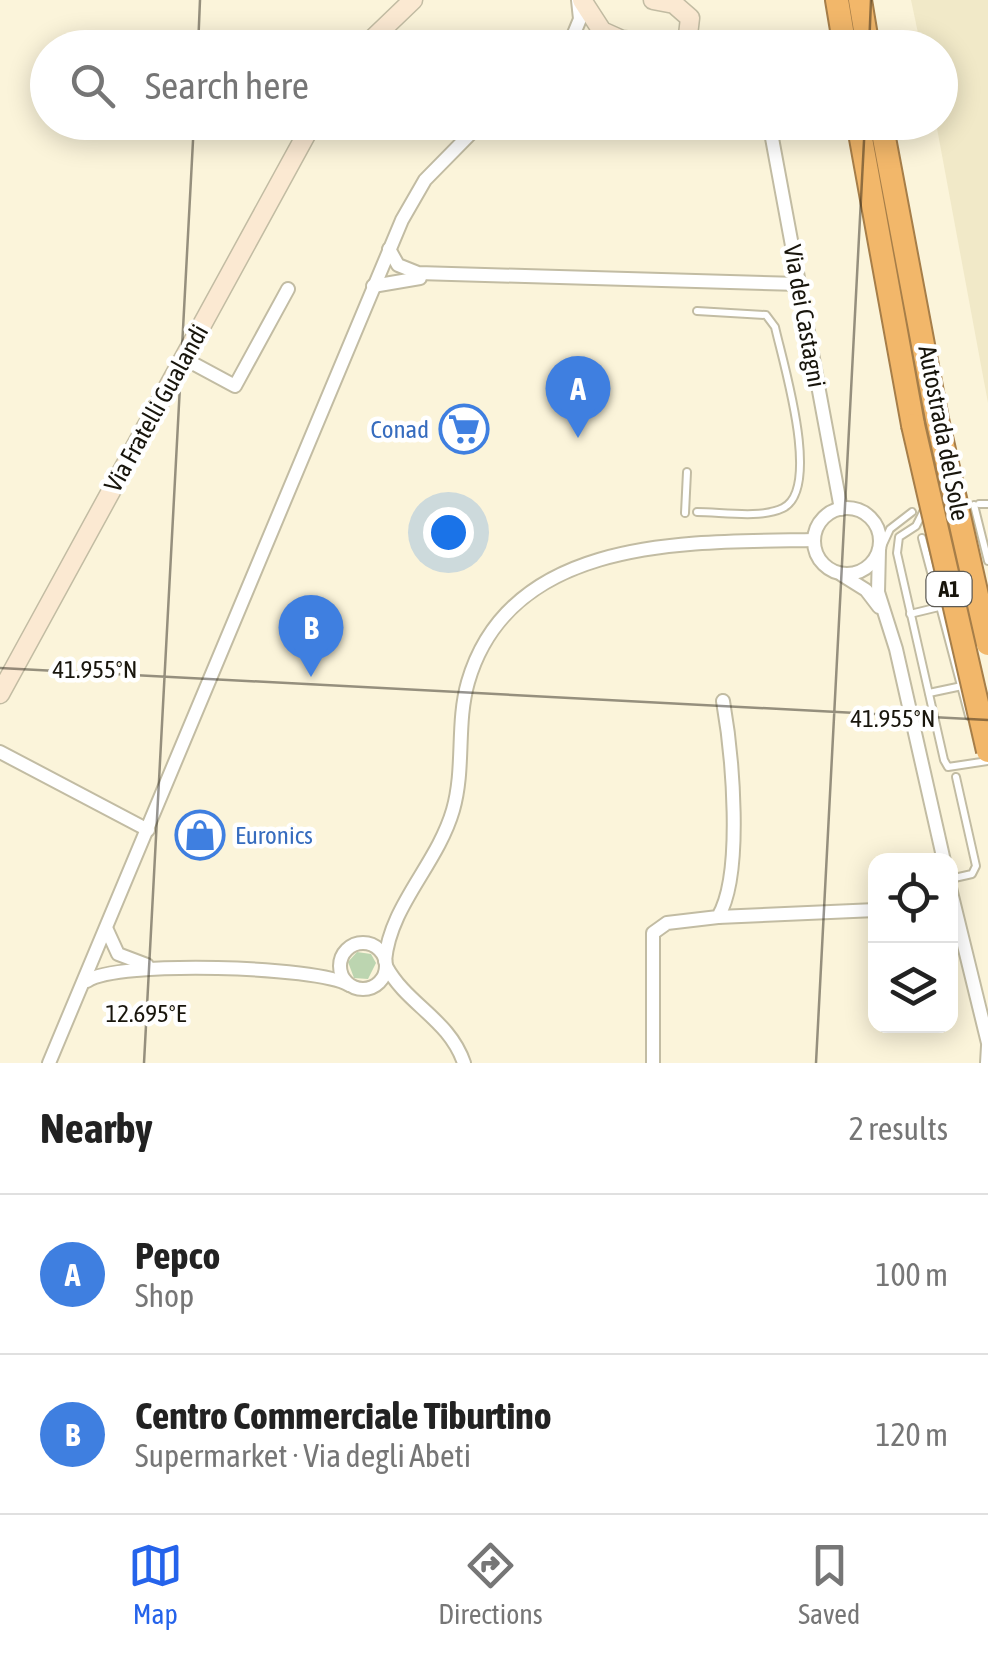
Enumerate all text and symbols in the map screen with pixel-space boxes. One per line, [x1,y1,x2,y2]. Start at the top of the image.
search box [30,30,958,140]
icon: search [65,58,120,113]
text: Search here [145,64,309,107]
street label: Via dei Castagni [779,242,831,390]
street label: Via Fratelli Gualandi [98,320,214,496]
street label: Autostrada del Sole [913,343,975,523]
pin: A [546,356,610,438]
supermarket icon: Conad [438,403,490,455]
place label: Conad [370,415,429,443]
your location [423,507,474,558]
road number: A1 [926,572,972,606]
pin: B [278,594,344,677]
text: 41.955°N [53,655,137,683]
text: 41.955°N [851,704,935,732]
shop icon: Euronics [174,809,226,861]
place label: Euronics [235,821,313,849]
map controls [868,853,958,1033]
button: locate [868,853,958,943]
button: layers [868,943,958,1033]
text: 12.695°E [106,999,187,1027]
text: Nearby [40,1104,153,1152]
text: 2 results [849,1110,948,1147]
text: Pepco [135,1234,220,1277]
text: A [65,1256,80,1293]
text: 100 m [875,1256,948,1293]
text: Shop [135,1277,194,1314]
text: Centro Commerciale Tiburtino [135,1394,552,1437]
text: B [65,1416,80,1453]
text: 120 m [875,1416,948,1453]
text: Supermarket · Via degli Abeti [135,1437,471,1474]
tab: Map [128,1538,183,1630]
tab: Directions [438,1538,543,1630]
tab: Saved [798,1538,860,1630]

